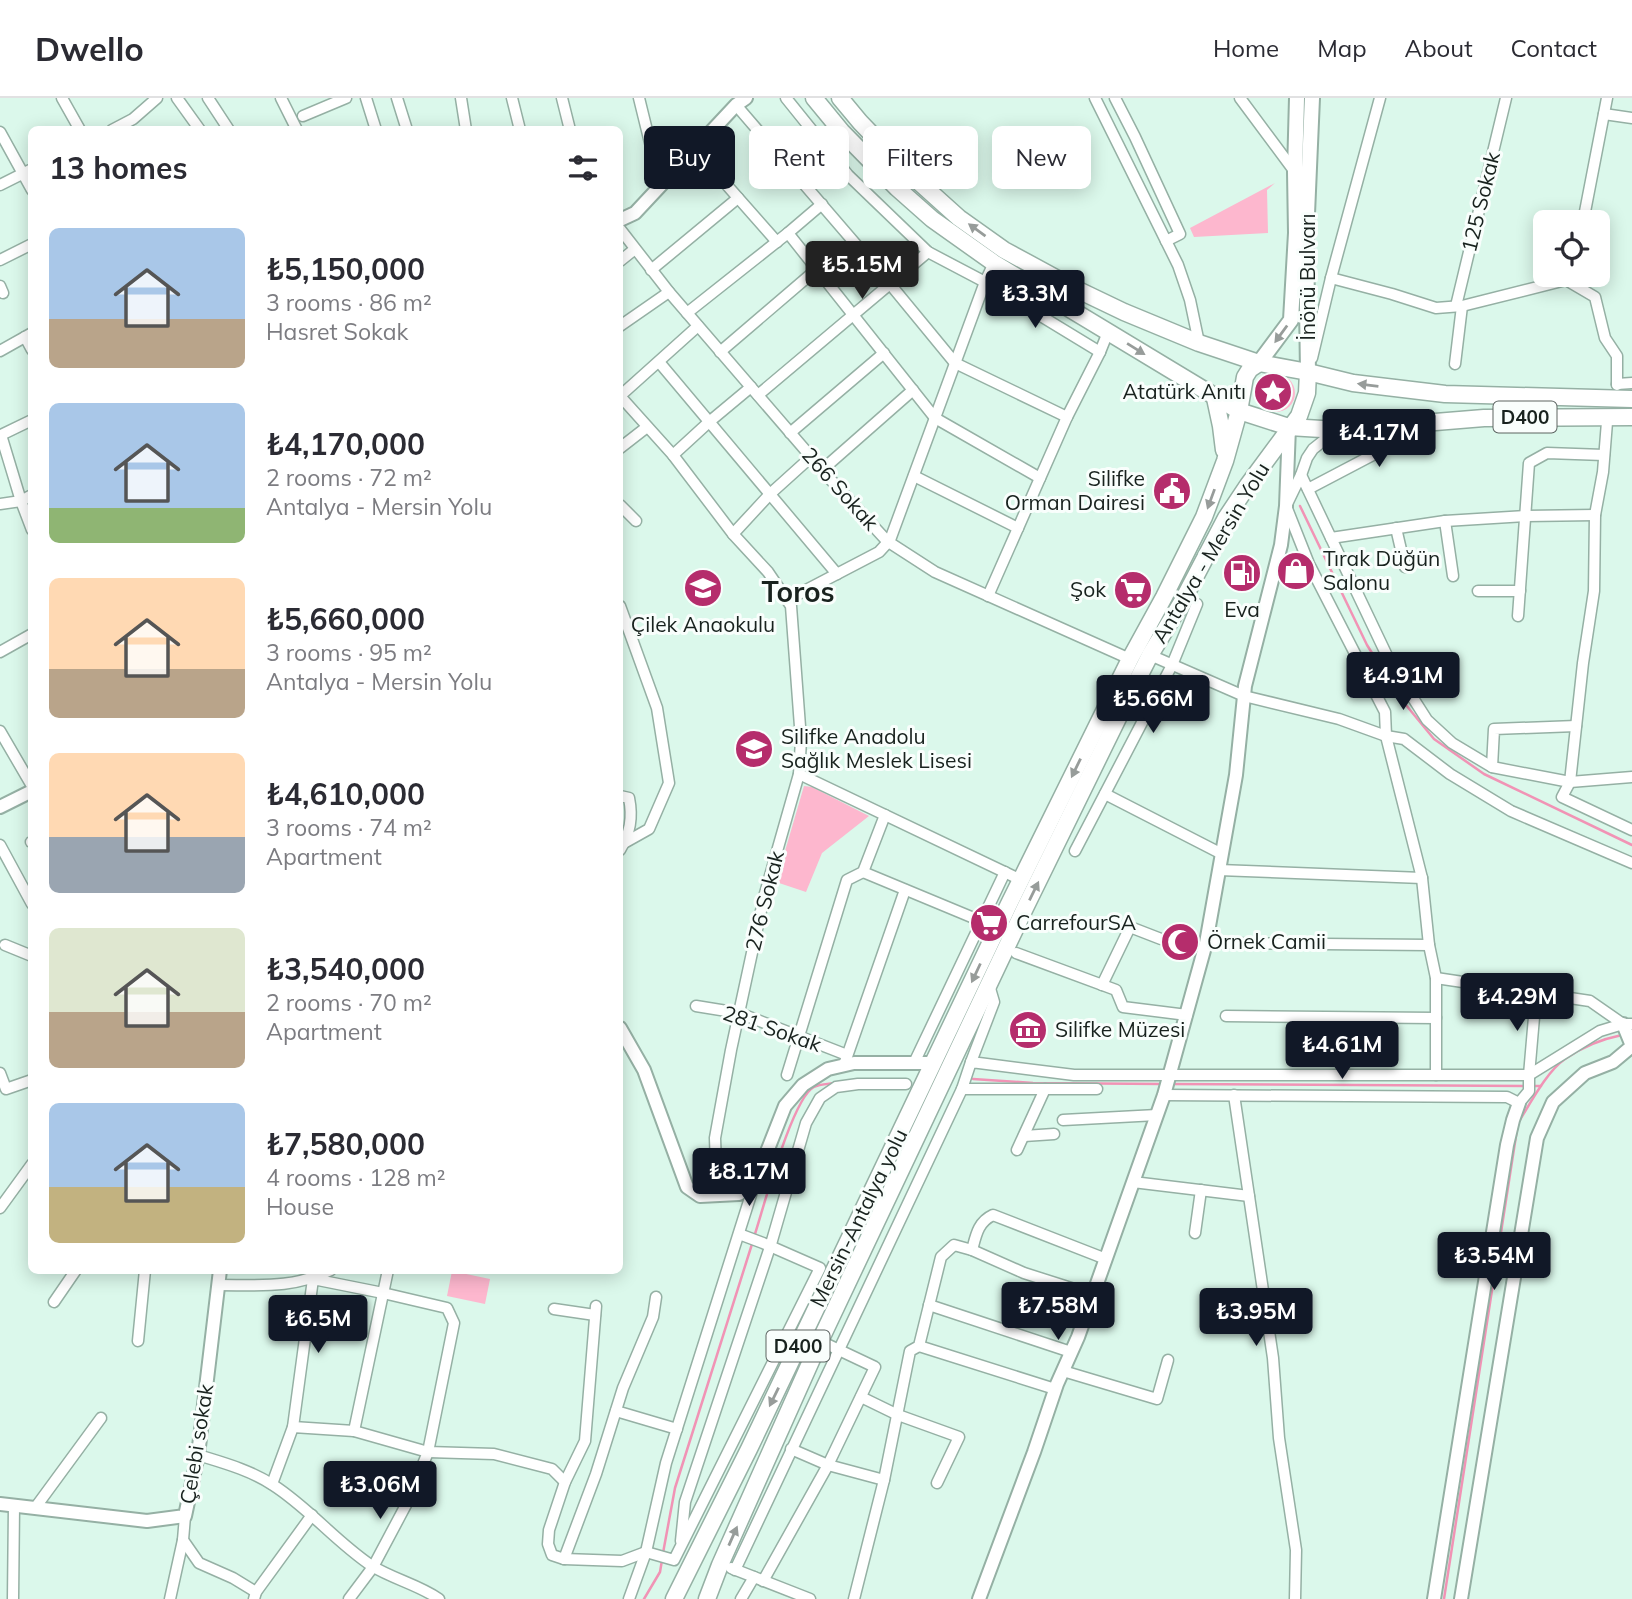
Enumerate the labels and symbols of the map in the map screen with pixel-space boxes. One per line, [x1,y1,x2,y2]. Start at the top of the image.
street label: 125 Sokak [1455,149,1505,255]
street label: İnönü Bulvarı [1294,213,1320,341]
one-way arrow [968,223,986,237]
pin: ₺5.15M [805,242,919,301]
pin: ₺3.3M [986,271,1084,330]
one-way arrow [1274,325,1288,343]
one-way arrow [1126,343,1145,355]
place icon: Atatürk Anıtı [1252,371,1294,413]
place label: Atatürk Anıtı [1122,378,1246,404]
one-way arrow [1357,379,1379,390]
road number: D400 [1494,402,1556,432]
pin: ₺4.17M [1322,410,1436,469]
street label: 266 Sokak [797,442,885,535]
street label: Antalya - Mersin Yolu [1146,457,1274,648]
place label: Silifke Orman Dairesi [1005,465,1145,515]
public building icon: Silifke Orman Dairesi [1151,470,1193,512]
one-way arrow [1205,489,1216,510]
place label: Tırak Düğün Salonu [1323,545,1440,595]
shop icon: Tırak Düğün Salonu [1275,550,1317,592]
fuel station icon: Eva [1221,552,1263,594]
school or university icon: Çilek Anaokulu [682,567,724,609]
supermarket icon: Şok [1112,569,1154,611]
district label: Toros [761,574,835,609]
place label: Şok [1070,576,1106,602]
place label: Eva [1224,596,1260,622]
place label: Çilek Anaokulu [631,611,775,637]
pin: ₺4.91M [1346,652,1460,712]
pin: ₺5.66M [1096,676,1210,735]
place label: Silifke Anadolu Sağlık Meslek Lisesi [781,723,972,773]
school or university icon: Silifke Anadolu Sağlık Meslek Lisesi [733,728,775,770]
one-way arrow [1071,758,1082,778]
street label: 276 Sokak [739,848,789,954]
one-way arrow [1028,881,1039,901]
supermarket icon: CarrefourSA [968,902,1010,944]
place label: CarrefourSA [1016,909,1137,935]
mosque icon: Örnek Camii [1159,921,1201,963]
place label: Örnek Camii [1207,928,1326,954]
one-way arrow [971,963,982,983]
pin: ₺4.29M [1460,974,1574,1033]
street label: 281 Sokak [720,999,825,1057]
museum icon: Silifke Müzesi [1007,1009,1049,1051]
place label: Silifke Müzesi [1055,1016,1185,1042]
pin: ₺4.61M [1285,1021,1399,1081]
street label: Mersin-Antalya yolu [804,1124,913,1311]
pin: ₺8.17M [692,1148,806,1208]
pin: ₺3.54M [1437,1232,1551,1292]
pin: ₺7.58M [1001,1282,1115,1342]
pin: ₺3.95M [1199,1288,1313,1348]
pin: ₺6.5M [269,1296,367,1355]
road number: D400 [766,1330,830,1362]
street label: Çelebi sokak [174,1382,218,1506]
one-way arrow [768,1387,779,1407]
pin: ₺3.06M [323,1462,437,1521]
one-way arrow [727,1526,739,1546]

